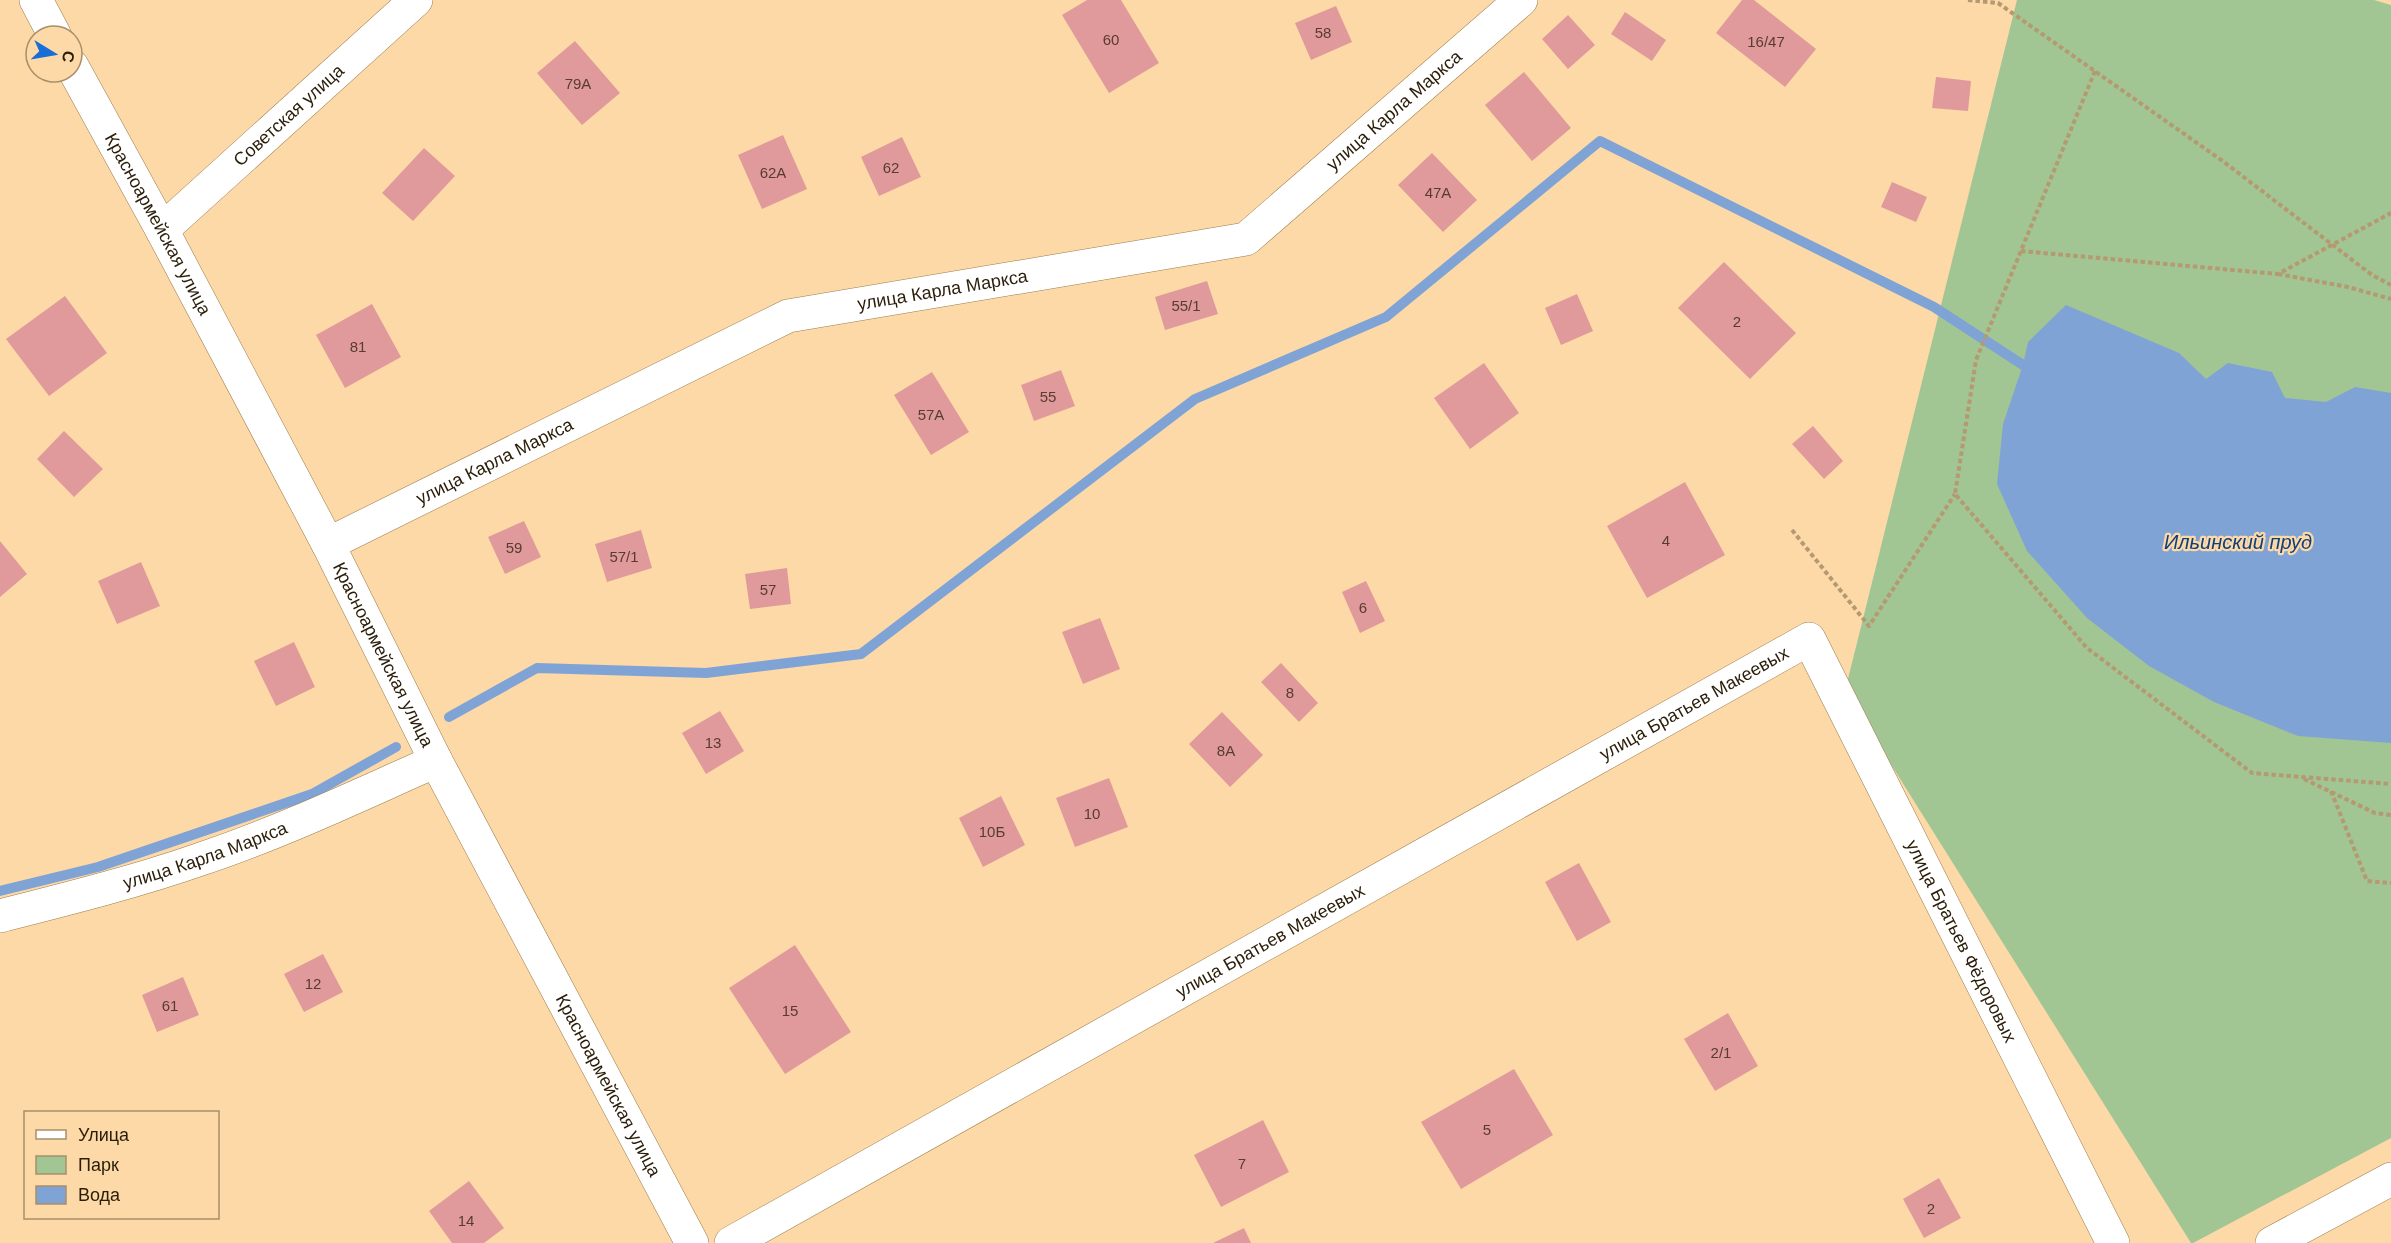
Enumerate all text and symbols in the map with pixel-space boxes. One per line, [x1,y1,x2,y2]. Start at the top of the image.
north arrow [24,24,84,84]
house number: 58 [1315,24,1331,41]
house number: 60 [1103,31,1119,48]
house number: 16/47 [1747,33,1785,50]
street label: улица Карла Маркса [1322,46,1466,174]
text: С [59,49,78,64]
street label: Советская улица [230,60,349,170]
house number: 79А [565,75,591,92]
street label: Красноармейская улица [101,130,216,319]
house number: 62 [883,159,899,176]
house number: 62А [760,164,786,181]
house number: 47А [1425,184,1451,201]
street label: улица Карла Маркса [856,266,1030,314]
house number: 55/1 [1171,297,1201,314]
house number: 2 [1733,313,1741,330]
house number: 81 [350,338,366,355]
house number: 55 [1040,388,1056,405]
house number: 57А [918,406,944,423]
street label: улица Карла Маркса [413,414,577,509]
water label: Ильинский пруд [2164,531,2312,553]
house number: 4 [1662,532,1670,549]
house number: 59 [506,539,522,556]
house number: 57/1 [609,548,639,565]
street label: Красноармейская улица [329,559,438,751]
house number: 57 [760,581,776,598]
house number: 6 [1359,599,1367,616]
street label: улица Братьев Макеевых [1596,643,1792,764]
house number: 8 [1286,684,1294,701]
house number: 13 [705,734,721,751]
house number: 8А [1217,742,1235,759]
house number: 10 [1084,805,1100,822]
street label: улица Карла Маркса [121,817,291,893]
house number: 10Б [979,823,1005,840]
street label: улица Братьев Фёдоровых [1902,837,2020,1046]
street label: улица Братьев Макеевых [1172,880,1368,1002]
house number: 12 [305,975,321,992]
street label: Красноармейская улица [552,991,665,1181]
house number: 61 [162,997,178,1014]
house number: 15 [782,1002,798,1019]
house number: 2/1 [1711,1044,1731,1061]
legend [24,1111,219,1219]
house number: 5 [1483,1121,1491,1138]
text: Улица [78,1125,130,1145]
text: Парк [78,1155,119,1175]
house number: 7 [1238,1155,1246,1172]
text: Вода [78,1185,121,1205]
house number: 2 [1927,1200,1935,1217]
house number: 14 [458,1212,474,1229]

